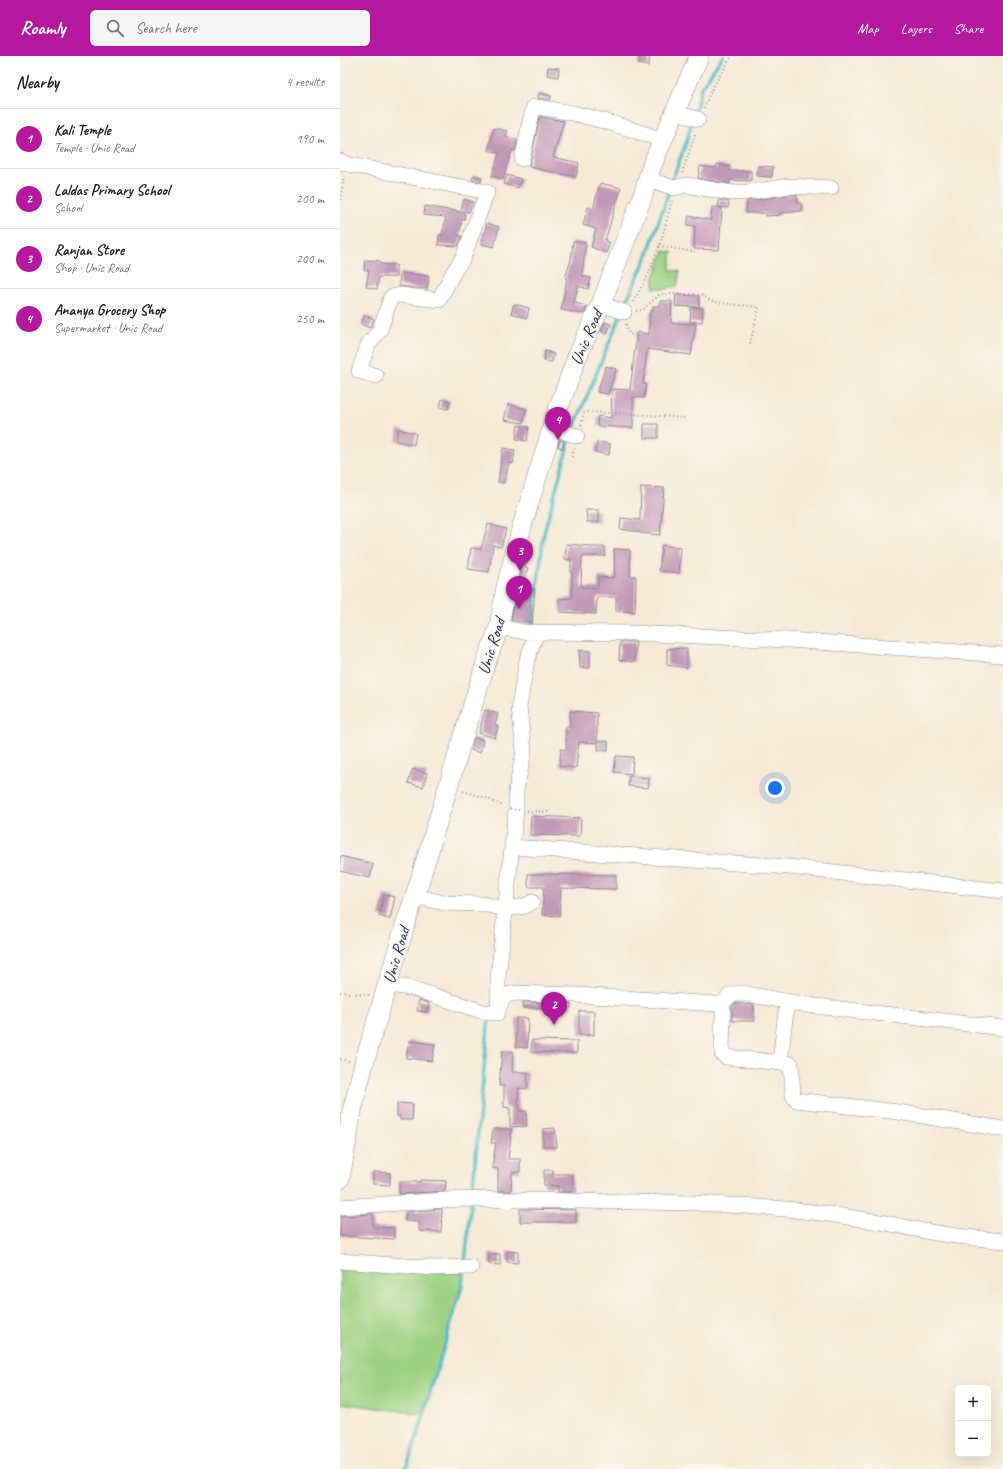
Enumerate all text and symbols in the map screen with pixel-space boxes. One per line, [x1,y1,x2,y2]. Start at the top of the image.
search box [90,10,370,46]
text: Roamly [20,16,66,40]
icon: search [104,17,126,39]
text: Search here [136,19,197,38]
text: Map [857,20,879,37]
text: Layers [901,20,932,37]
text: Share [954,20,983,37]
text: Nearby [16,72,59,93]
text: 4 results [286,74,324,90]
text: Kali Temple [54,121,111,140]
text: 1 [26,131,32,147]
text: 190 m [296,131,324,147]
text: Temple · Unic Road [54,140,134,156]
text: Laldas Primary School [54,181,170,200]
text: 2 [26,191,32,207]
text: 200 m [296,191,324,207]
text: School [54,200,82,216]
text: Ranjan Store [54,241,124,260]
text: 3 [26,251,32,267]
text: 200 m [296,251,324,267]
text: Shop · Unic Road [54,260,129,276]
text: Ananya Grocery Shop [54,301,165,320]
street label: Unic Road [566,304,608,368]
text: 4 [26,311,32,327]
text: 250 m [296,311,324,327]
text: Supermarket · Unic Road [54,320,162,336]
pin: 4 [545,407,571,440]
pin: 3 [507,538,533,571]
pin: 1 [506,576,532,609]
street label: Unic Road [473,613,511,677]
your location [765,778,785,798]
street label: Unic Road [378,922,415,986]
pin: 2 [541,992,567,1025]
map controls [955,1385,991,1457]
button: + [955,1385,991,1421]
button: − [955,1421,991,1457]

